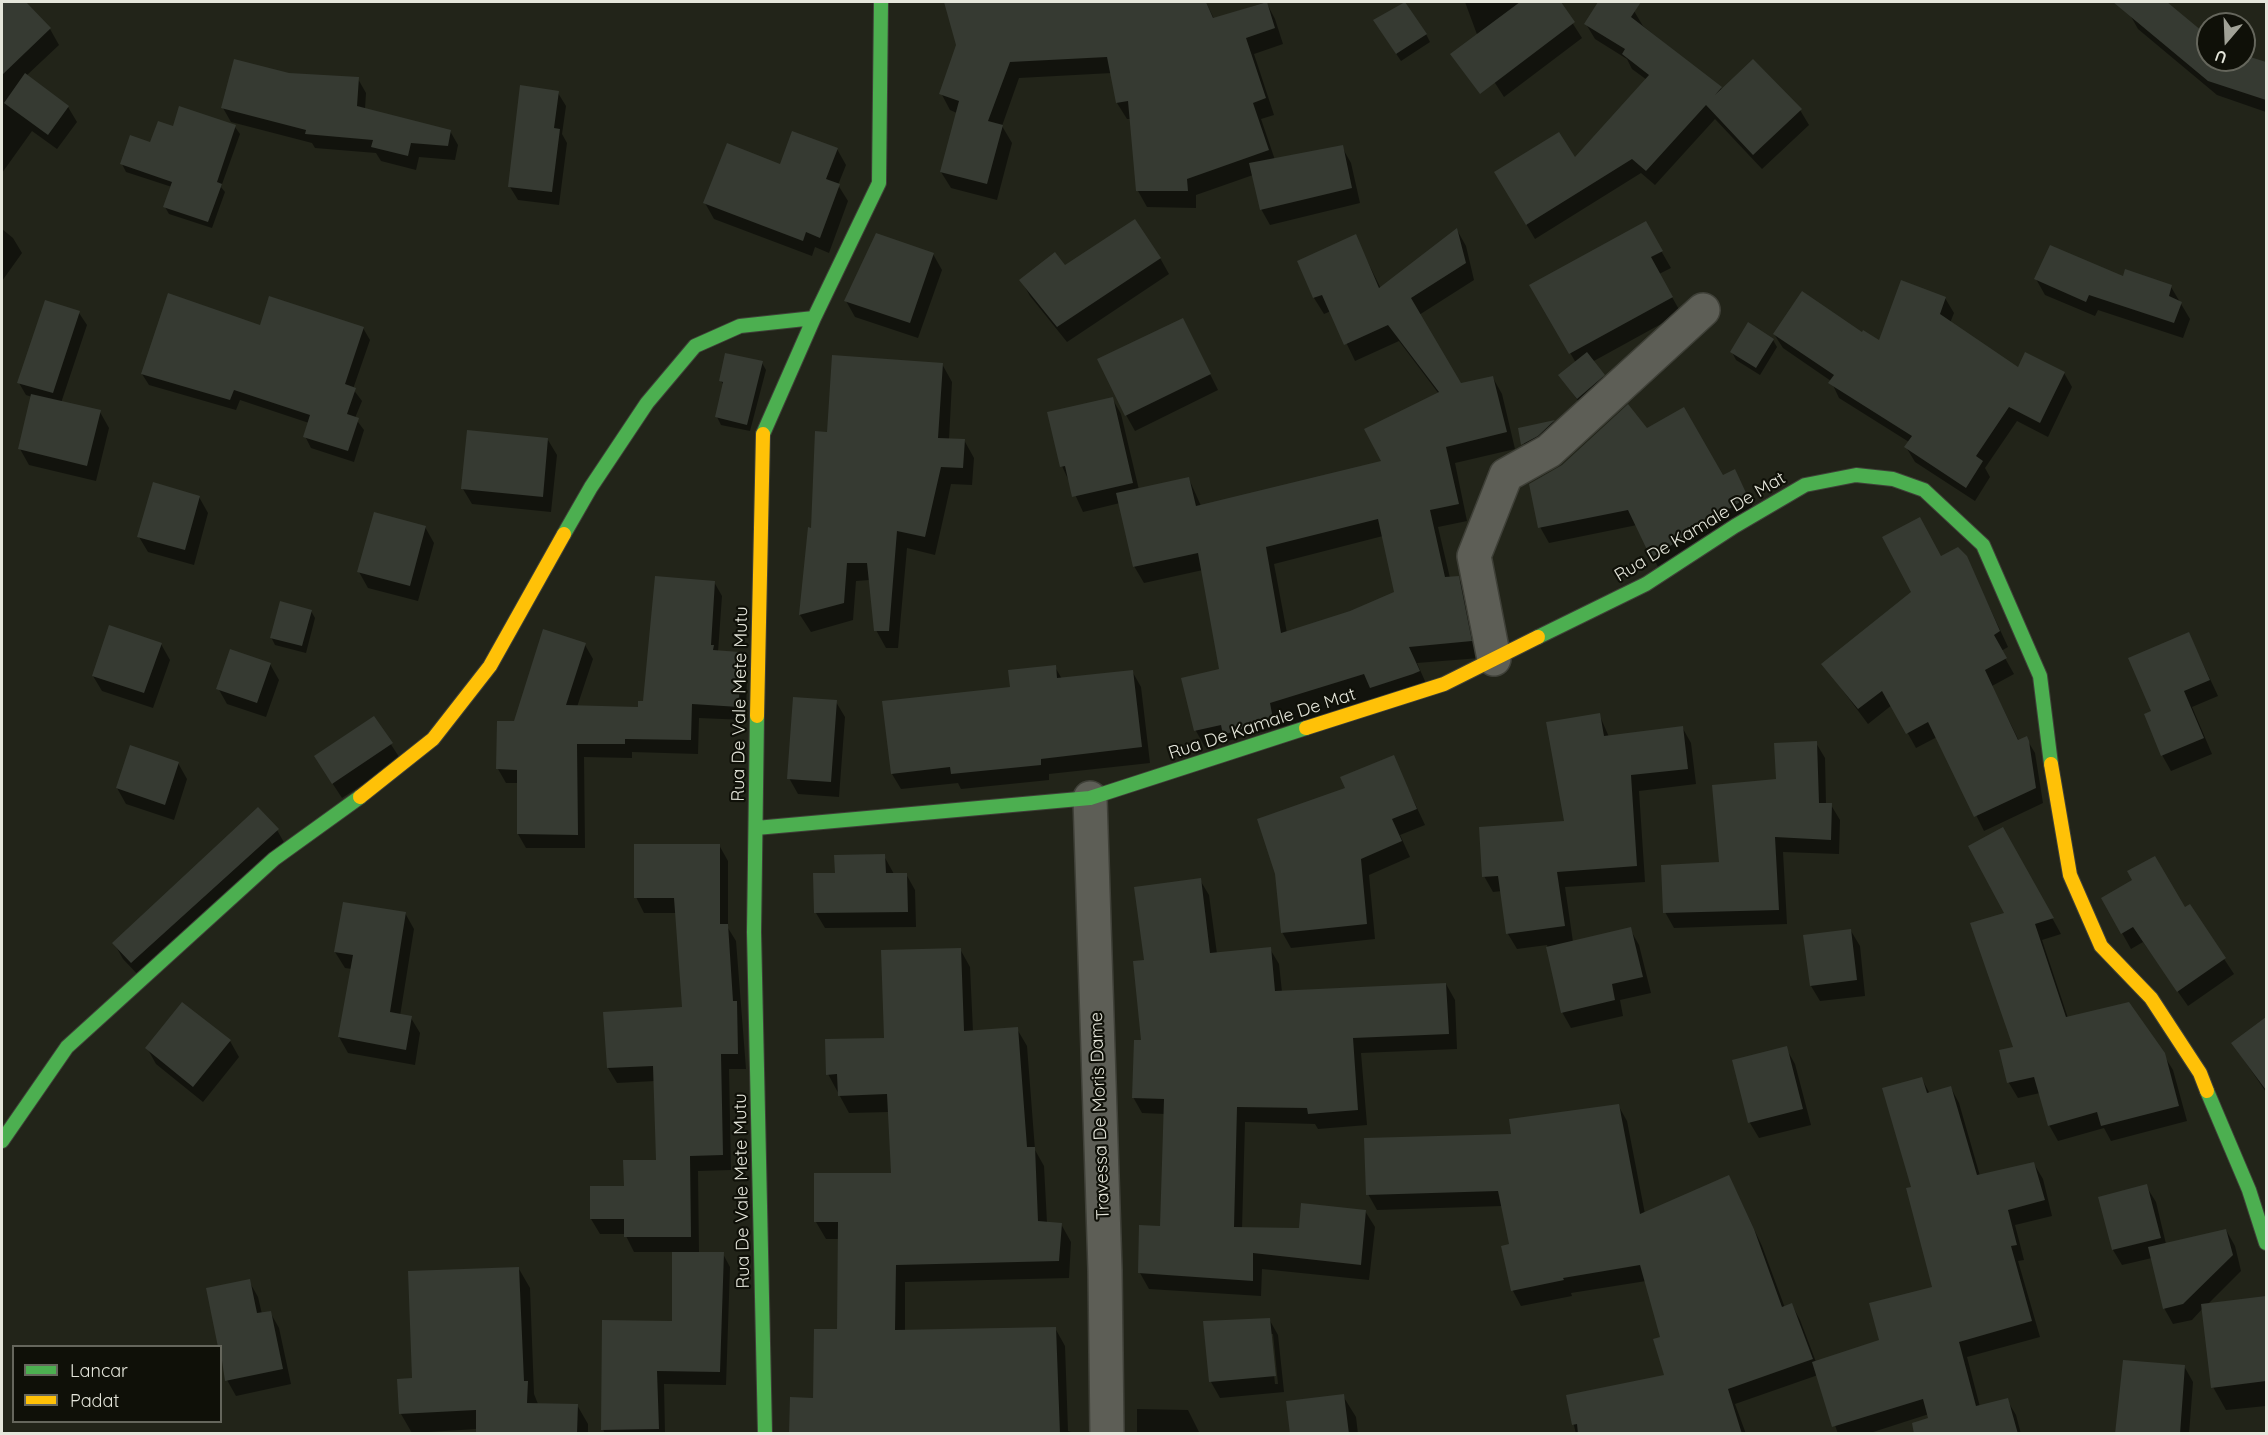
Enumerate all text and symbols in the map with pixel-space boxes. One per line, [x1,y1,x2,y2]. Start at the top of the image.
north arrow [2196,12,2256,72]
text: U [2212,46,2229,68]
street label: Rua De Kamale De Mat [1611,467,1789,587]
street label: Rua De Vale Mete Mutu [727,606,753,802]
street label: Rua De Kamale De Mat [1166,684,1358,764]
street label: Travessa De Moris Dame [1086,1012,1114,1220]
street label: Rua De Vale Mete Mutu [729,1093,755,1289]
legend [12,1345,222,1423]
text: Lancar [70,1359,128,1382]
text: Padat [70,1389,119,1412]

